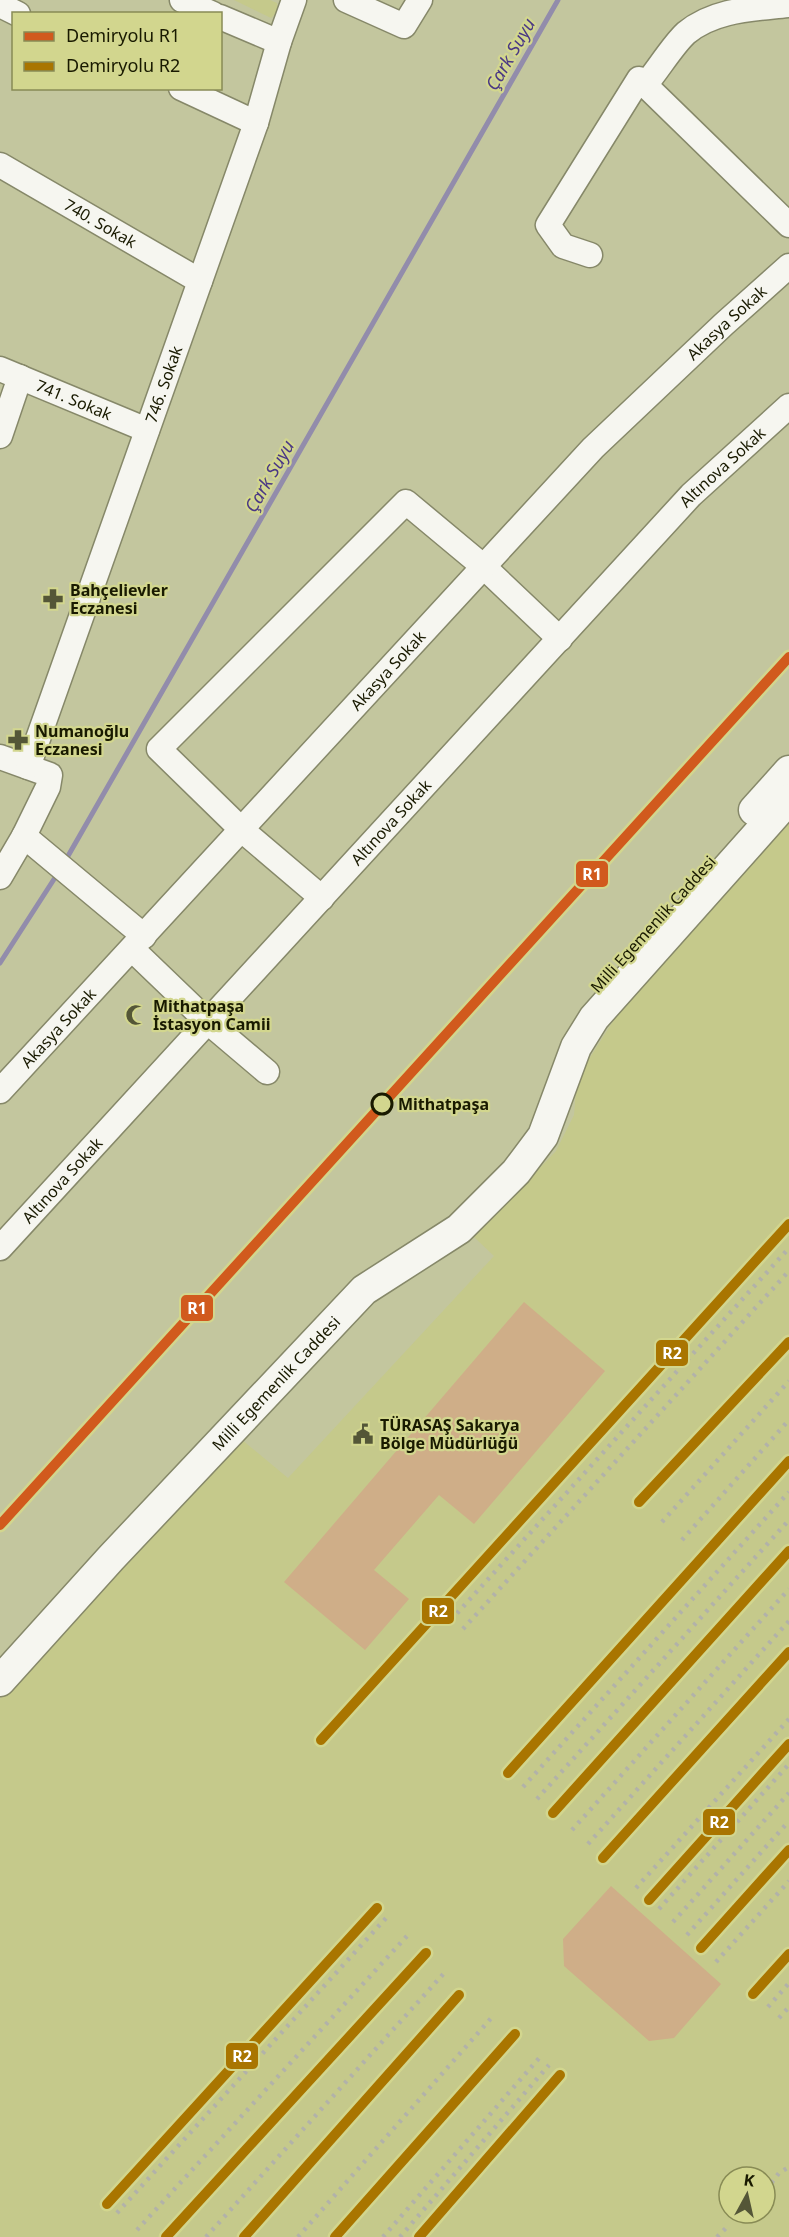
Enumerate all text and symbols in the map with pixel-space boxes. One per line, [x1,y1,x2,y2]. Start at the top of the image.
legend [12,12,222,90]
water label: Çark Suyu [480,13,540,95]
text: Demiryolu R1 [66,23,180,47]
text: Demiryolu R2 [66,53,180,77]
street label: 740. Sokak [60,193,141,253]
street label: Akasya Sokak [682,280,772,365]
street label: 746. Sokak [140,342,187,426]
street label: 741. Sokak [32,374,116,425]
street label: Altınova Sokak [674,422,770,512]
water label: Çark Suyu [239,435,299,517]
place label: Bahçelievler Eczanesi [70,579,168,619]
pharmacy icon: Bahçelievler Eczanesi [41,587,65,611]
street label: Akasya Sokak [345,625,431,715]
place label: Numanoğlu Eczanesi [35,720,129,760]
pharmacy icon: Numanoğlu Eczanesi [6,728,30,752]
street label: Altınova Sokak [346,774,436,870]
street label: Milli Egemenlik Caddesi [585,851,721,997]
line badge: R1 [575,860,609,888]
text: R1 [582,863,602,885]
street label: Akasya Sokak [16,983,101,1072]
place label: Mithatpaşa İstasyon Camii [153,995,271,1035]
mosque icon: Mithatpaşa İstasyon Camii [124,1003,148,1027]
marker: Mithatpaşa [371,1093,393,1115]
place label: Mithatpaşa [398,1093,489,1115]
street label: Altınova Sokak [17,1132,108,1228]
line badge: R1 [180,1294,214,1322]
text: R1 [187,1297,207,1319]
street label: Milli Egemenlik Caddesi [207,1311,345,1455]
line badge: R2 [655,1339,689,1367]
text: R2 [662,1342,682,1364]
place label: TÜRASAŞ Sakarya Bölge Müdürlüğü [380,1414,520,1454]
public building icon: TÜRASAŞ Sakarya Bölge Müdürlüğü [351,1422,375,1446]
line badge: R2 [421,1597,455,1625]
text: R2 [428,1600,448,1622]
line badge: R2 [702,1808,736,1836]
text: R2 [709,1811,729,1833]
line badge: R2 [225,2042,259,2070]
text: R2 [232,2045,252,2067]
north arrow [717,2165,777,2225]
text: K [742,2169,756,2192]

